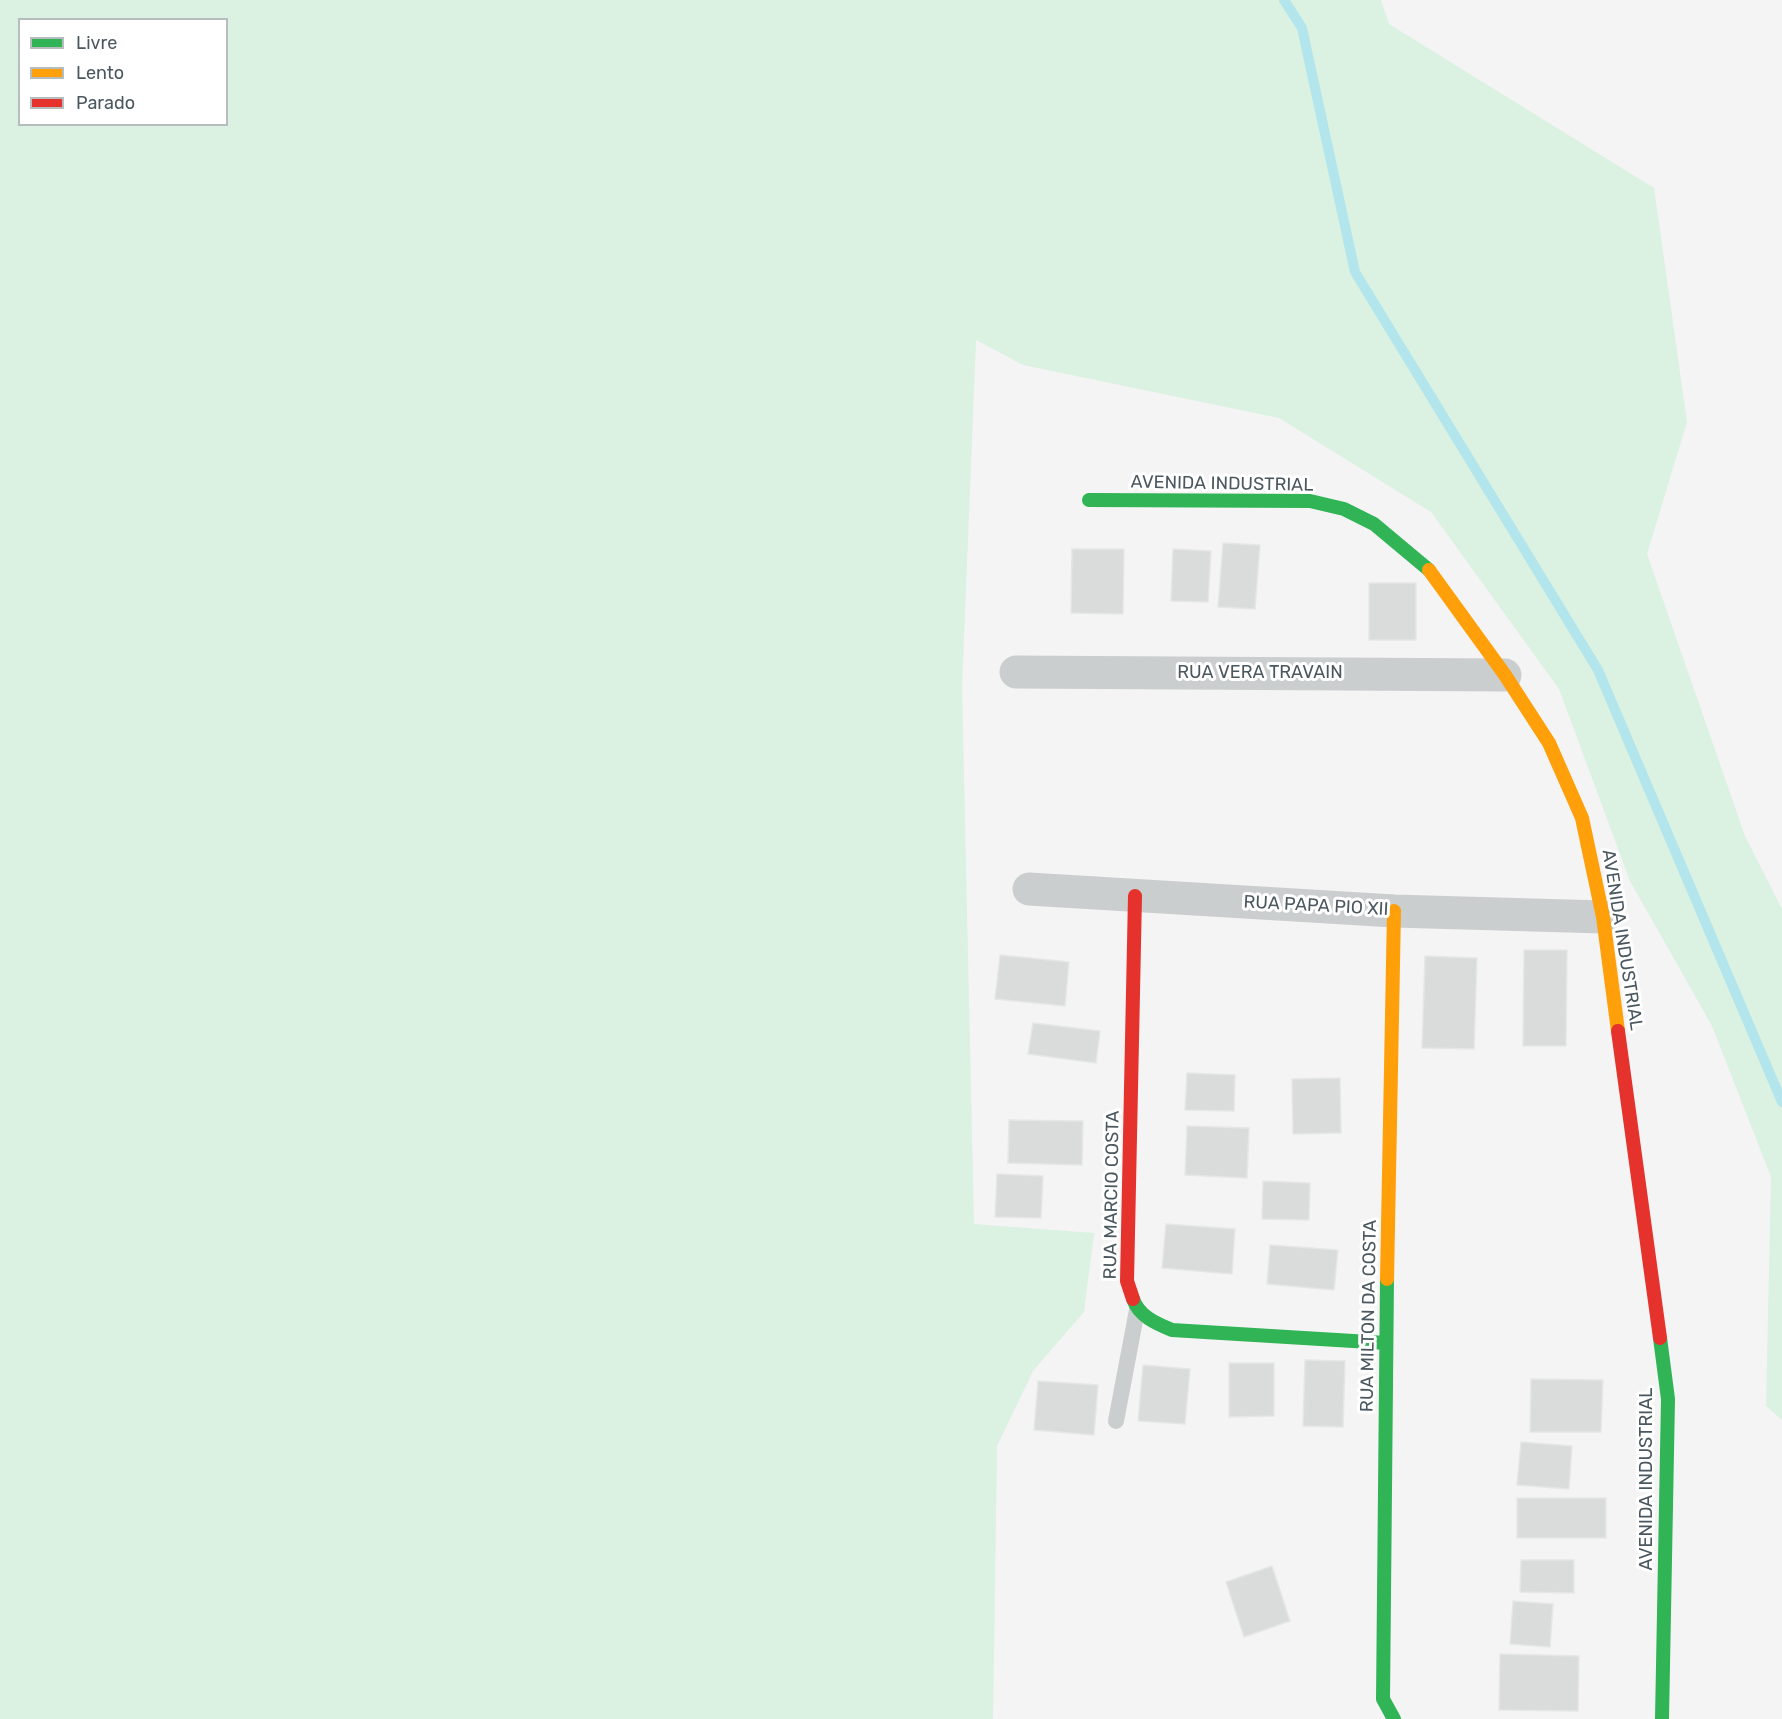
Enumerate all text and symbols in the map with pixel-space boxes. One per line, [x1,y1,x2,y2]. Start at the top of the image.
legend [18,18,228,126]
text: Livre [76,32,117,54]
text: Lento [76,62,124,84]
text: Parado [76,92,135,114]
street label: AVENIDA INDUSTRIAL [1130,472,1314,496]
street label: RUA VERA TRAVAIN [1177,662,1343,684]
street label: AVENIDA INDUSTRIAL [1597,848,1647,1032]
street label: RUA PAPA PIO XII [1243,891,1389,921]
street label: RUA MARCIO COSTA [1100,1111,1124,1279]
street label: RUA MILTON DA COSTA [1357,1220,1381,1412]
street label: AVENIDA INDUSTRIAL [1636,1388,1658,1570]

